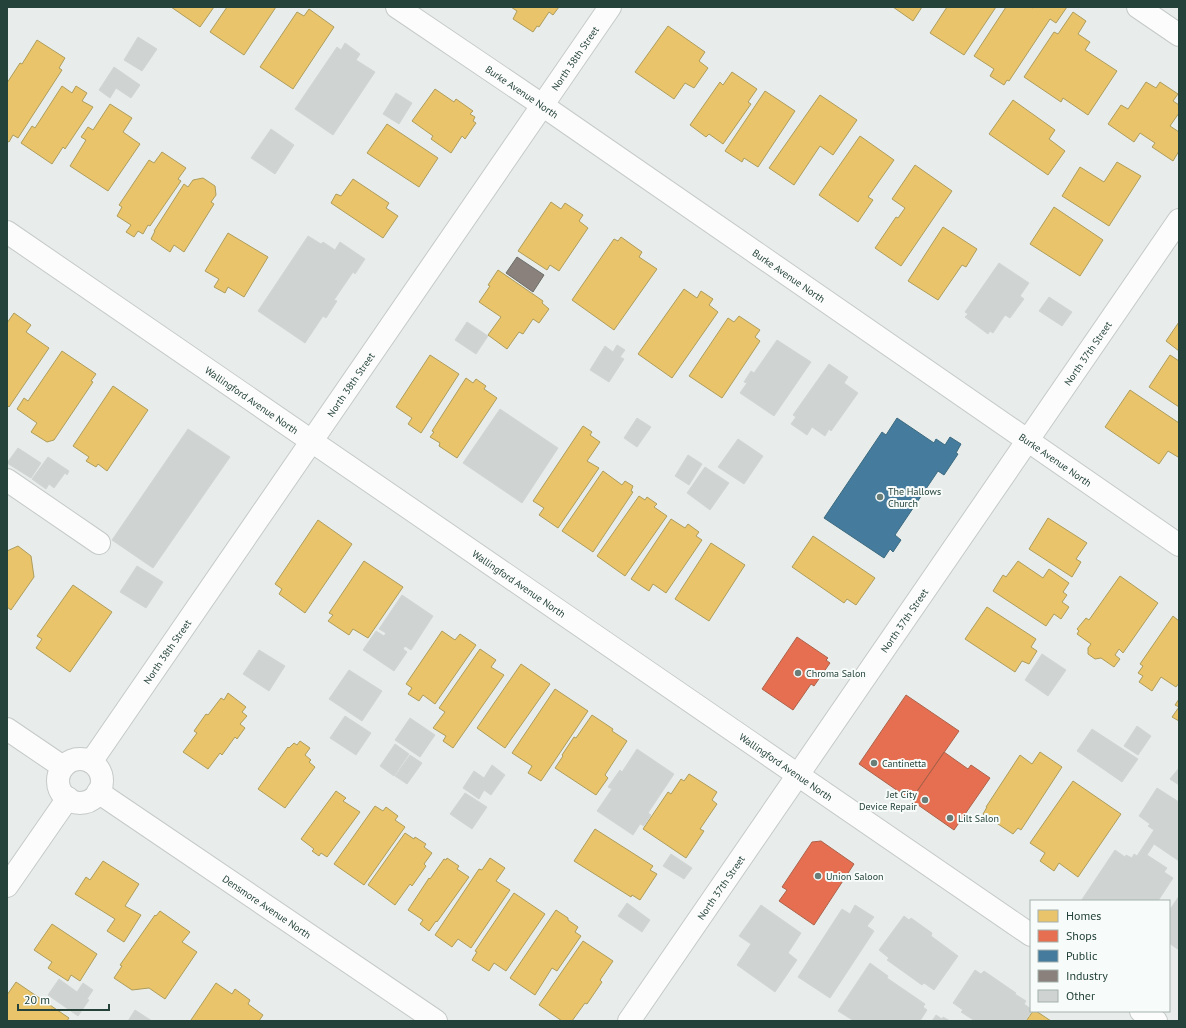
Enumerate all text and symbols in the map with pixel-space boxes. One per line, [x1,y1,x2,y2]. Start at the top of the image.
street label: North 38th Street [548,23,602,93]
street label: Burke Avenue North [483,63,561,121]
street label: Burke Avenue North [750,246,827,306]
street label: North 37th Street [1061,318,1115,388]
street label: North 38th Street [324,350,378,420]
street label: Wallingford Avenue North [202,364,301,437]
street label: Burke Avenue North [1016,430,1094,490]
place label: The Hallows Church [888,485,941,510]
marker: The Hallows Church [875,492,885,502]
street label: Wallingford Avenue North [469,547,568,621]
street label: North 37th Street [878,585,931,655]
street label: North 38th Street [141,617,194,687]
place label: Chroma Salon [806,667,866,680]
marker: Chroma Salon [793,668,803,678]
street label: Wallingford Avenue North [737,731,835,804]
place label: Cantinetta [882,757,926,770]
marker: Cantinetta [869,758,879,768]
place label: Jet City Device Repair [859,788,918,813]
marker: Jet City Device Repair [920,795,930,805]
place label: Lilt Salon [958,812,999,825]
marker: Lilt Salon [945,813,955,823]
street label: North 37th Street [694,853,748,922]
place label: Union Saloon [826,870,884,883]
marker: Union Saloon [813,871,823,881]
street label: Densmore Avenue North [220,872,313,941]
legend [1030,900,1170,1012]
text: Homes [1066,908,1101,923]
text: Shops [1066,928,1097,943]
text: Public [1066,948,1098,963]
text: Industry [1066,968,1108,983]
scale bar [18,986,109,1012]
text: Other [1066,988,1095,1003]
text: 20 m [24,992,50,1007]

